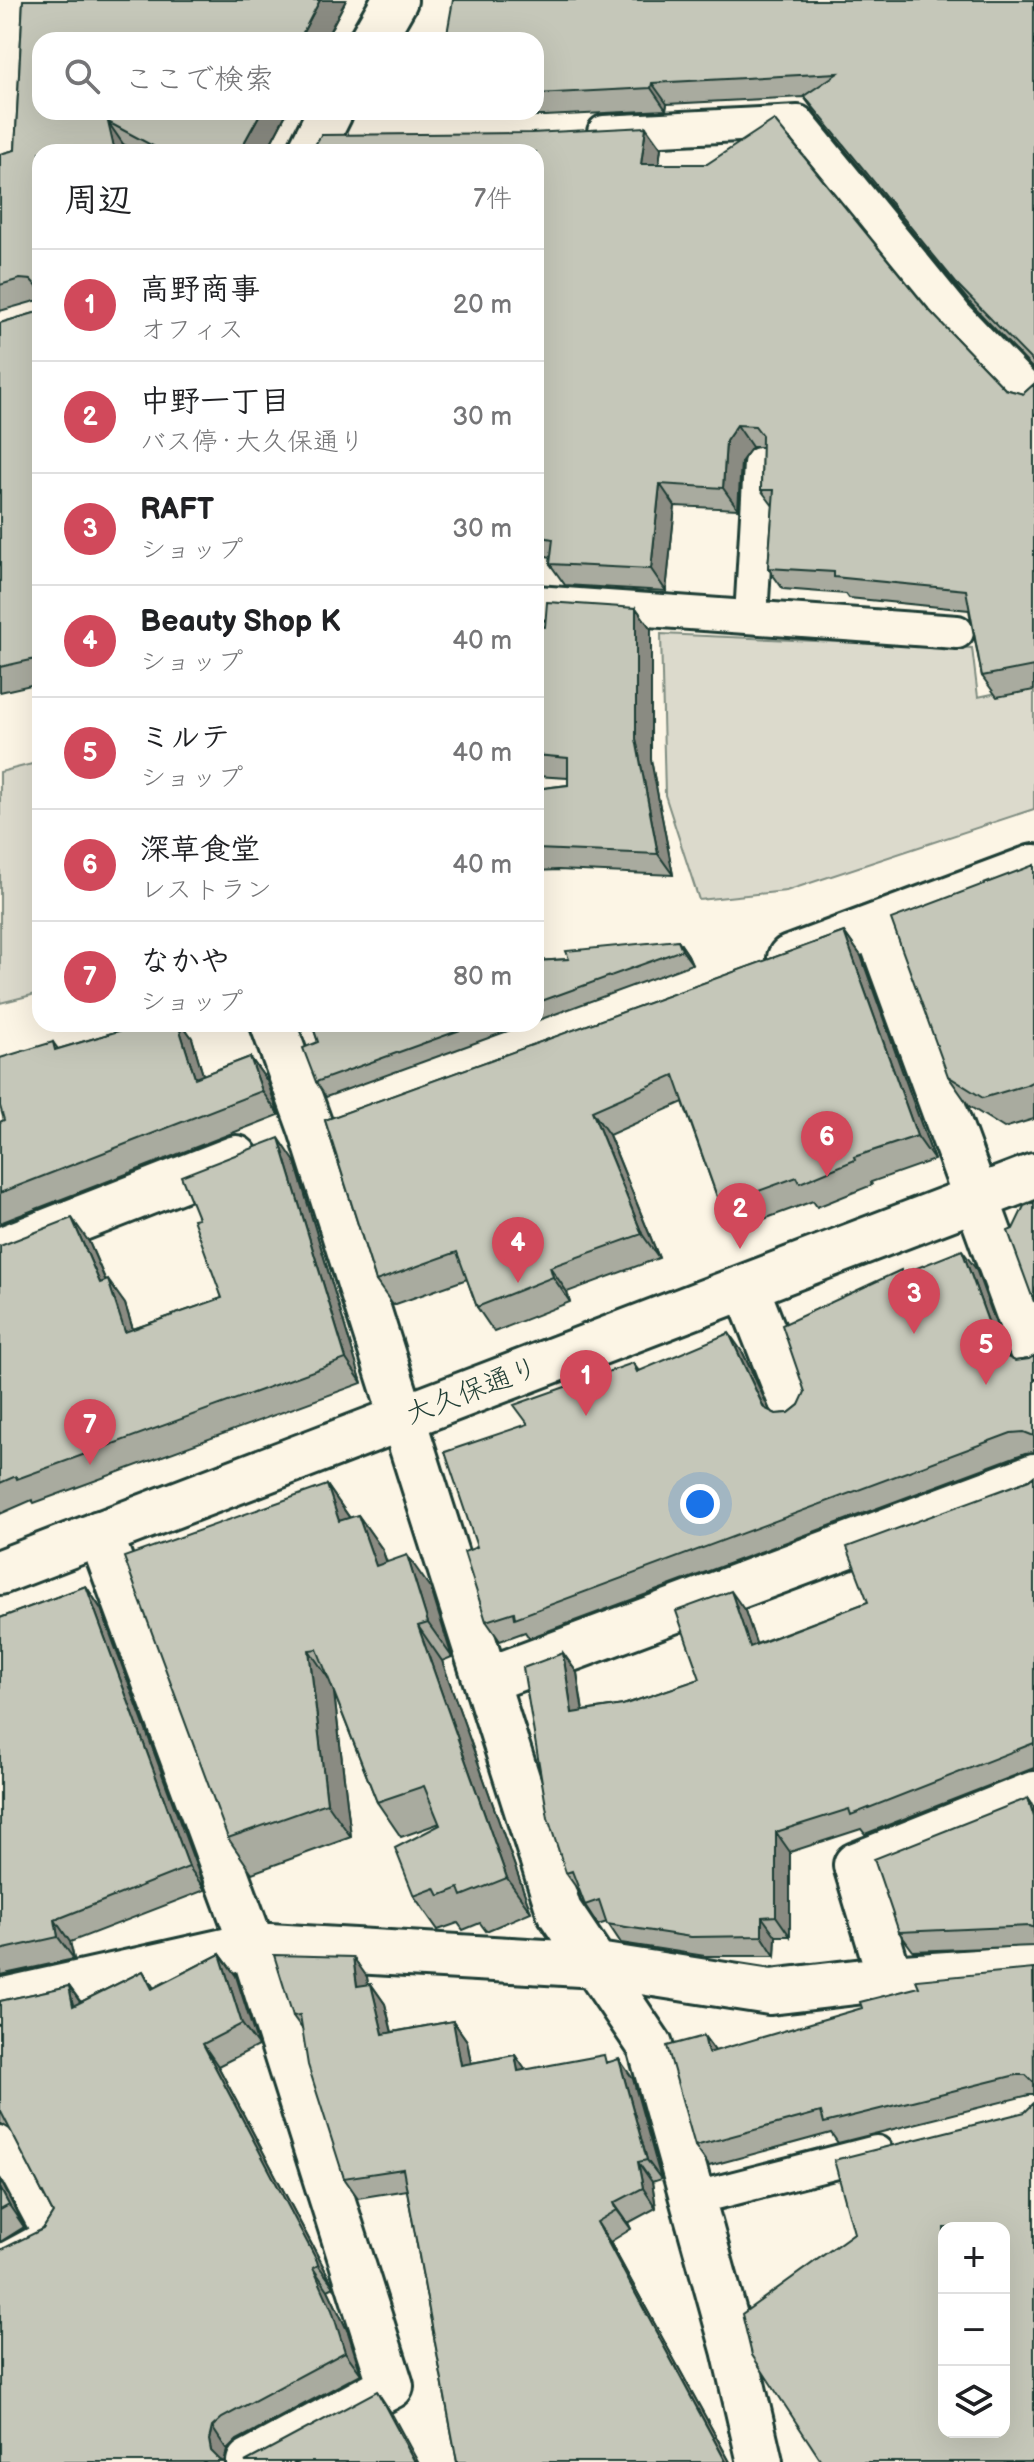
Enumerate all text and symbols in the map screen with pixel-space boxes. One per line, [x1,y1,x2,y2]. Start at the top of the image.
search box [32,32,544,120]
icon: search [60,54,104,98]
text: ここで検索 [124,62,274,98]
text: 周辺 [64,180,132,221]
text: 7件 [473,184,512,215]
text: 高野商事 [140,272,260,308]
text: 1 [85,290,95,321]
text: 20 m [453,290,512,321]
text: オフィス [140,315,244,346]
text: 中野一丁目 [140,384,290,420]
text: 2 [82,402,98,433]
text: 30 m [452,402,512,433]
text: バス停 · 大久保通り [140,427,365,458]
text: RAFT [140,492,214,528]
text: 3 [82,514,98,545]
text: 30 m [452,514,512,545]
text: ショップ [140,535,243,566]
text: Beauty Shop K [140,604,341,640]
text: 4 [82,626,98,657]
text: 40 m [452,626,512,657]
text: ショップ [140,647,243,678]
text: ミルテ [140,720,231,756]
text: 5 [82,738,98,769]
text: 40 m [452,738,512,769]
text: ショップ [140,763,243,794]
text: 深草食堂 [140,832,260,868]
text: 6 [82,850,98,881]
text: 40 m [452,850,512,881]
text: レストラン [140,875,272,906]
text: なかや [140,944,230,980]
text: 7 [83,962,97,993]
text: 80 m [453,962,512,993]
text: ショップ [140,987,243,1018]
pin: 6 [801,1111,853,1177]
pin: 2 [714,1183,766,1249]
pin: 4 [492,1217,544,1283]
pin: 3 [888,1268,940,1334]
pin: 5 [960,1319,1012,1385]
pin: 1 [560,1350,612,1416]
street label: 大久保通り [401,1351,543,1431]
pin: 7 [64,1399,116,1465]
your location [680,1484,720,1524]
map controls [938,2222,1010,2438]
button: + [938,2222,1010,2294]
button: − [938,2294,1010,2366]
button: layers [938,2366,1010,2438]

